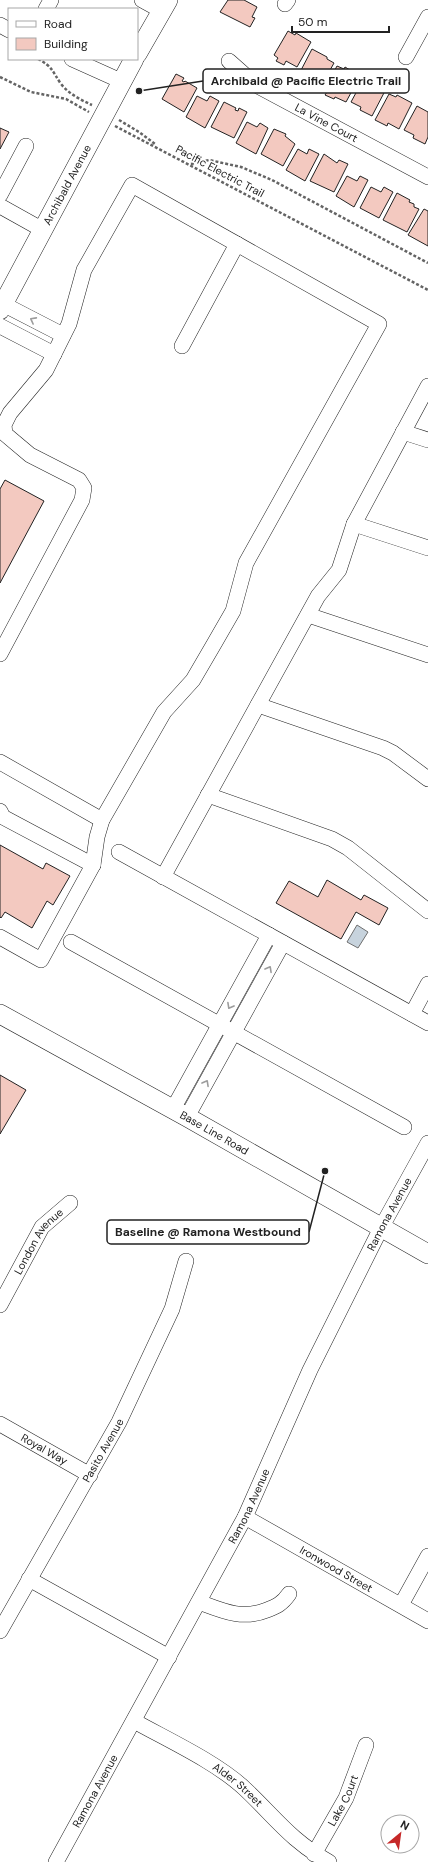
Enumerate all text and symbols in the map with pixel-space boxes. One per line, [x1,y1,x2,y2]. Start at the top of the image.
legend [8,8,138,60]
scale bar [292,8,389,34]
text: 50 m [298,14,327,30]
text: Road [44,16,72,32]
text: Building [44,36,88,52]
callout: Archibald @ Pacific Electric Trail [203,69,409,93]
text: Archibald @ Pacific Electric Trail [211,73,401,89]
street label: La Vine Court [293,100,360,145]
street label: Archibald Avenue [40,142,94,227]
street label: Pacific Electric Trail [173,142,267,200]
one-way arrow [30,317,37,324]
one-way arrow [264,966,272,973]
one-way arrow [227,1002,235,1009]
one-way arrow [202,1080,209,1087]
street label: Base Line Road [178,1108,251,1158]
street label: Ramona Avenue [364,1175,415,1253]
street label: London Avenue [11,1205,66,1277]
callout: Baseline @ Ramona Westbound [107,1220,309,1244]
text: Baseline @ Ramona Westbound [115,1224,301,1240]
street label: Pasito Avenue [79,1416,127,1485]
street label: Royal Way [19,1430,70,1468]
street label: Ramona Avenue [225,1466,273,1546]
street label: Ironwood Street [297,1543,375,1595]
street label: Ramona Avenue [69,1752,121,1830]
street label: Alder Street [210,1760,266,1809]
street label: Lake Court [324,1773,361,1829]
north arrow [380,1814,420,1854]
text: N [398,1817,412,1833]

